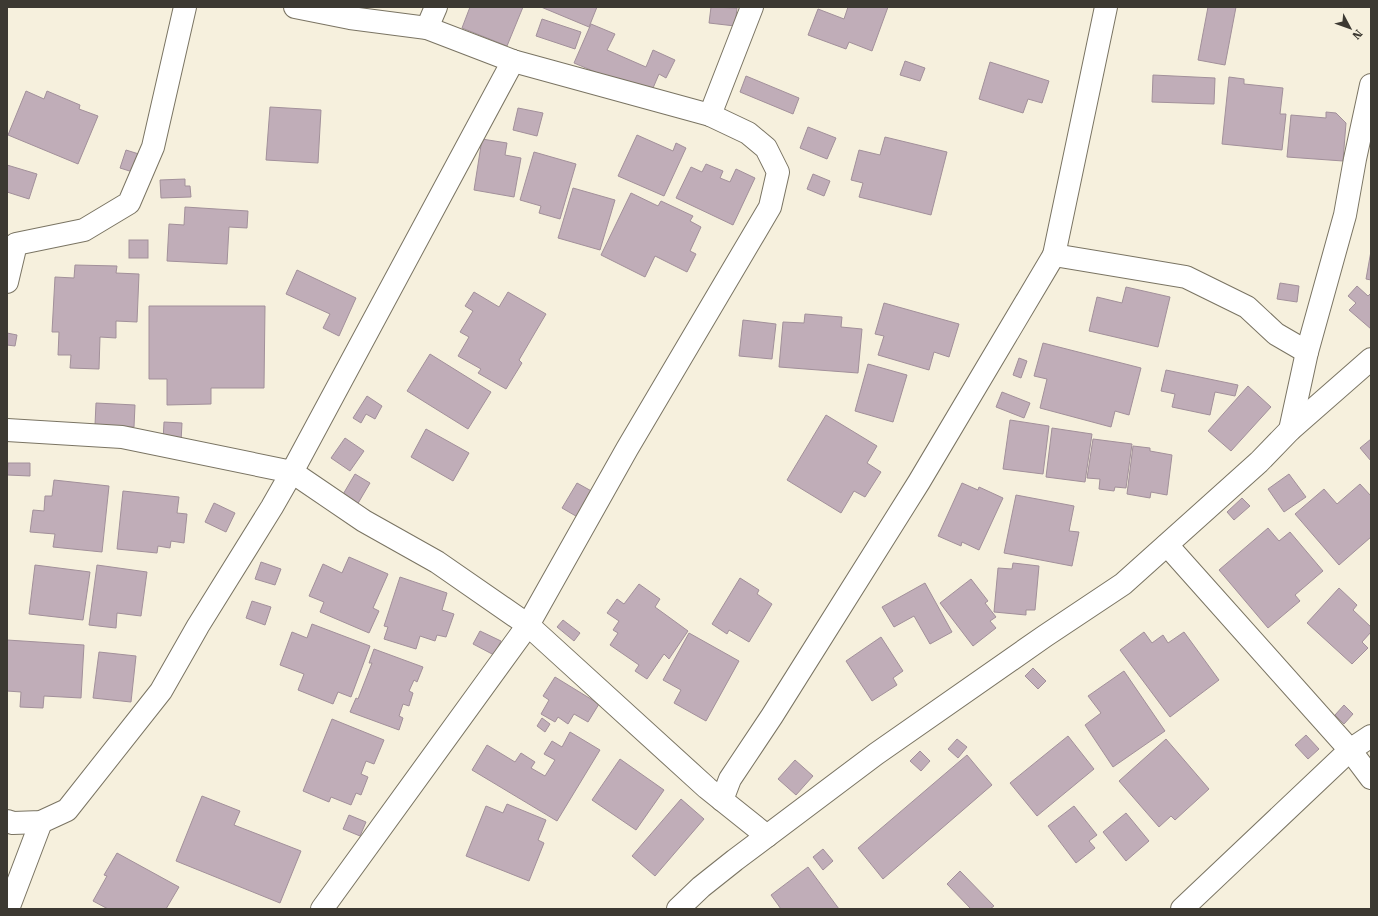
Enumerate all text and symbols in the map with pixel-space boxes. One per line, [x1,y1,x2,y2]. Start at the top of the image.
north arrow [1330,8,1370,48]
text: N [1349,27,1365,42]

